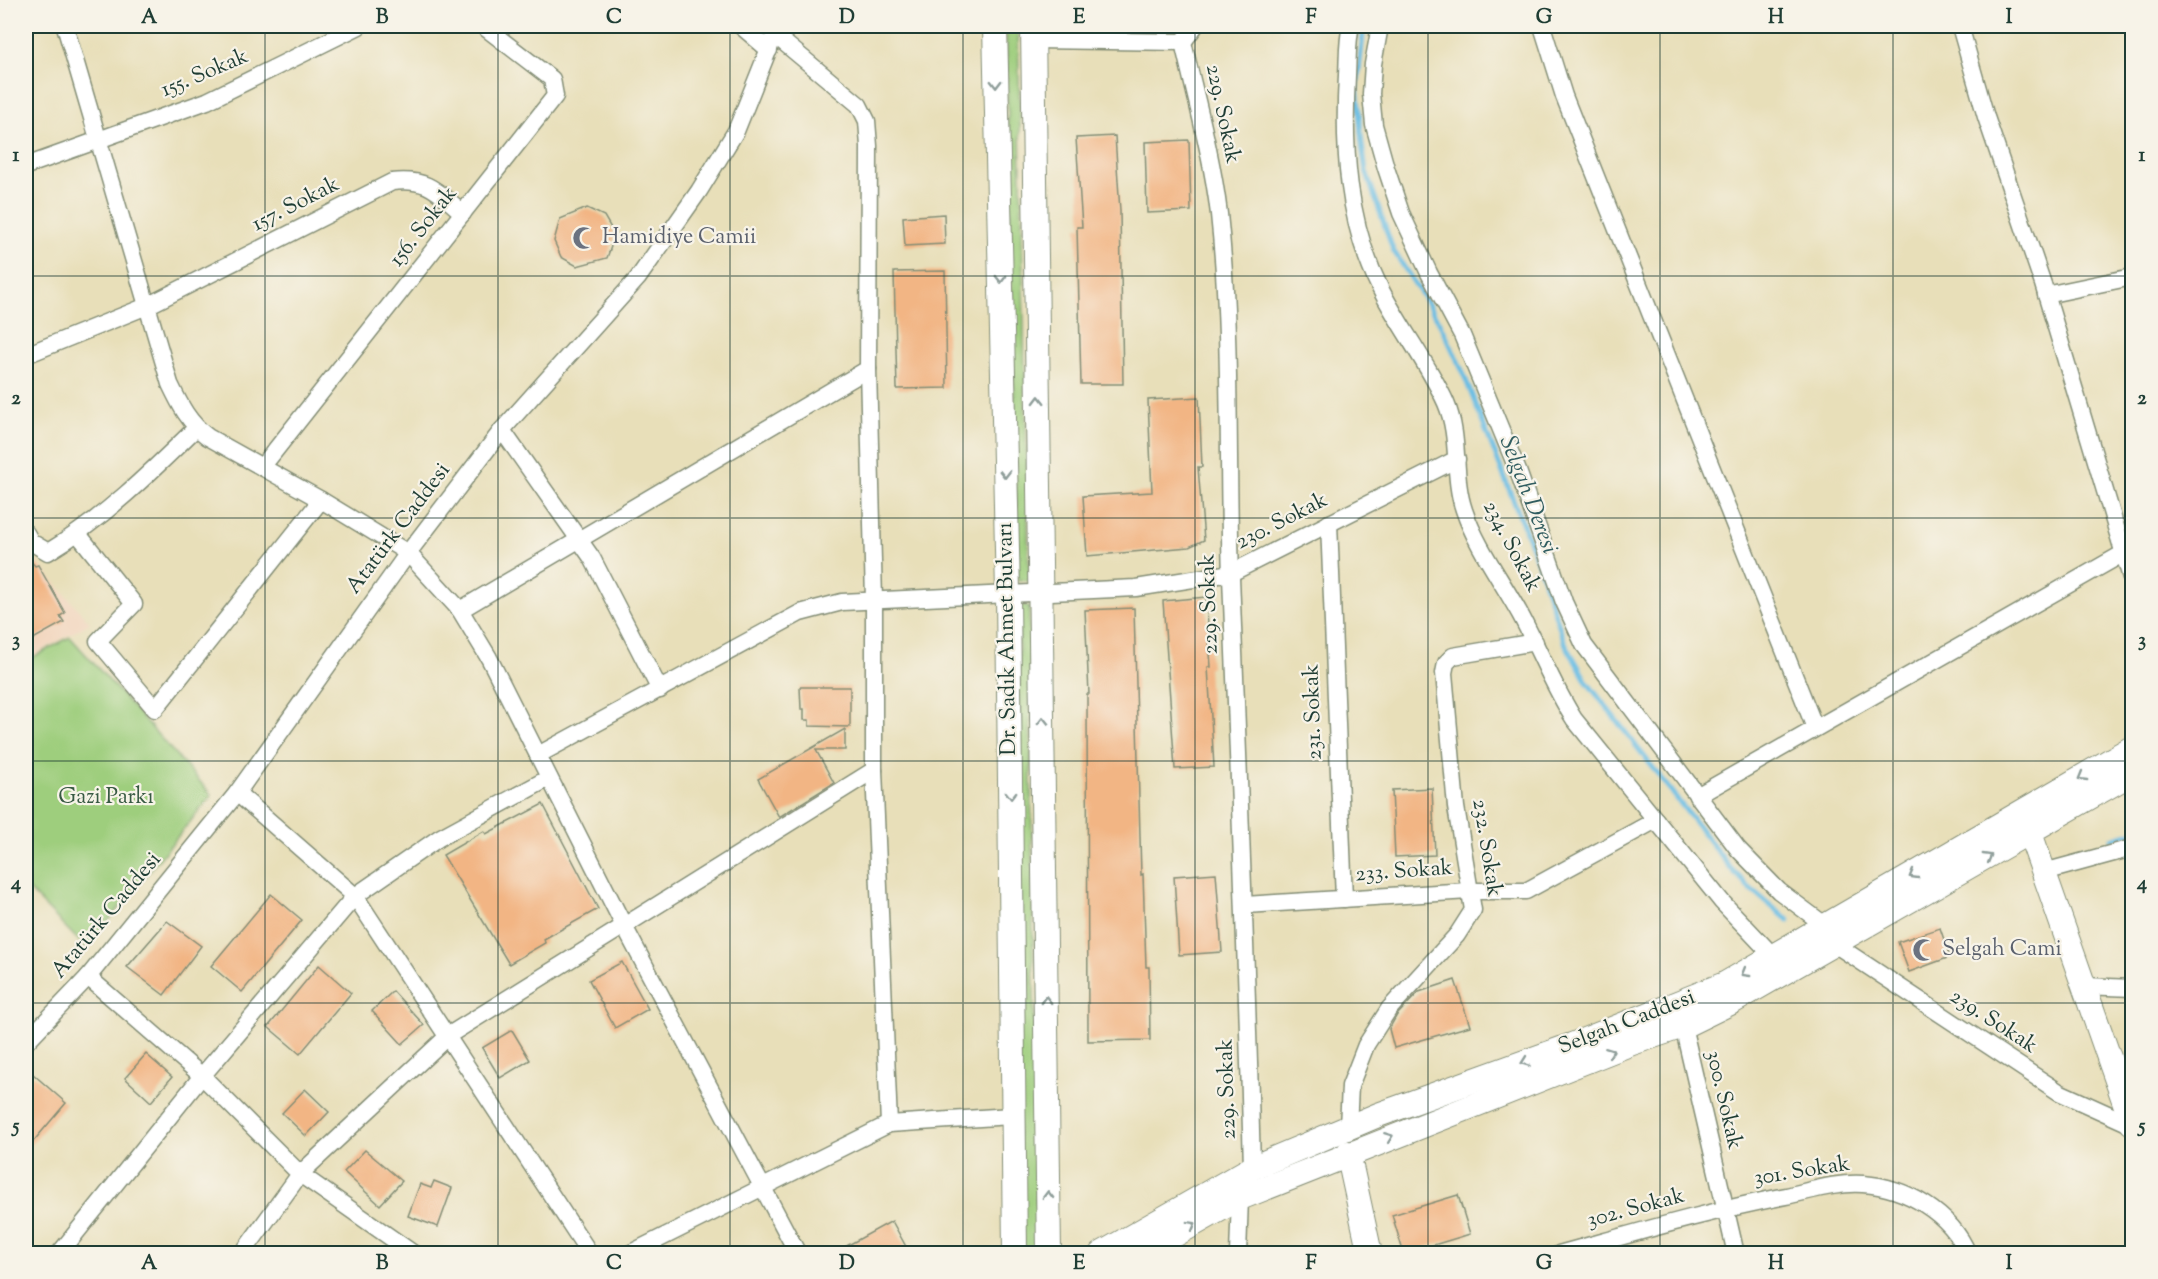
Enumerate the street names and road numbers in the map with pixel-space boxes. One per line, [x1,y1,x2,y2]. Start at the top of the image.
street label: 155. Sokak [156,41,254,107]
street label: 229. Sokak [1196,61,1248,167]
street label: 157. Sokak [247,169,345,241]
street label: 156. Sokak [382,180,466,274]
street label: Atatürk Caddesi [339,457,459,601]
street label: 230. Sokak [1230,485,1334,559]
street label: 234. Sokak [1473,495,1549,599]
street label: Dr. Sadık Ahmet Bulvarı [990,522,1026,756]
street label: 229. Sokak [1192,553,1228,655]
street label: 231. Sokak [1296,663,1332,761]
street label: 232. Sokak [1462,797,1510,899]
street label: Atatürk Caddesi [44,846,170,986]
street label: 233. Sokak [1354,853,1454,891]
street label: Selgah Caddesi [1554,982,1700,1064]
street label: 239. Sokak [1943,982,2043,1062]
street label: 229. Sokak [1210,1038,1246,1140]
street label: 300. Sokak [1696,1047,1750,1153]
street label: 301. Sokak [1752,1149,1852,1195]
street label: 302. Sokak [1584,1181,1688,1237]

